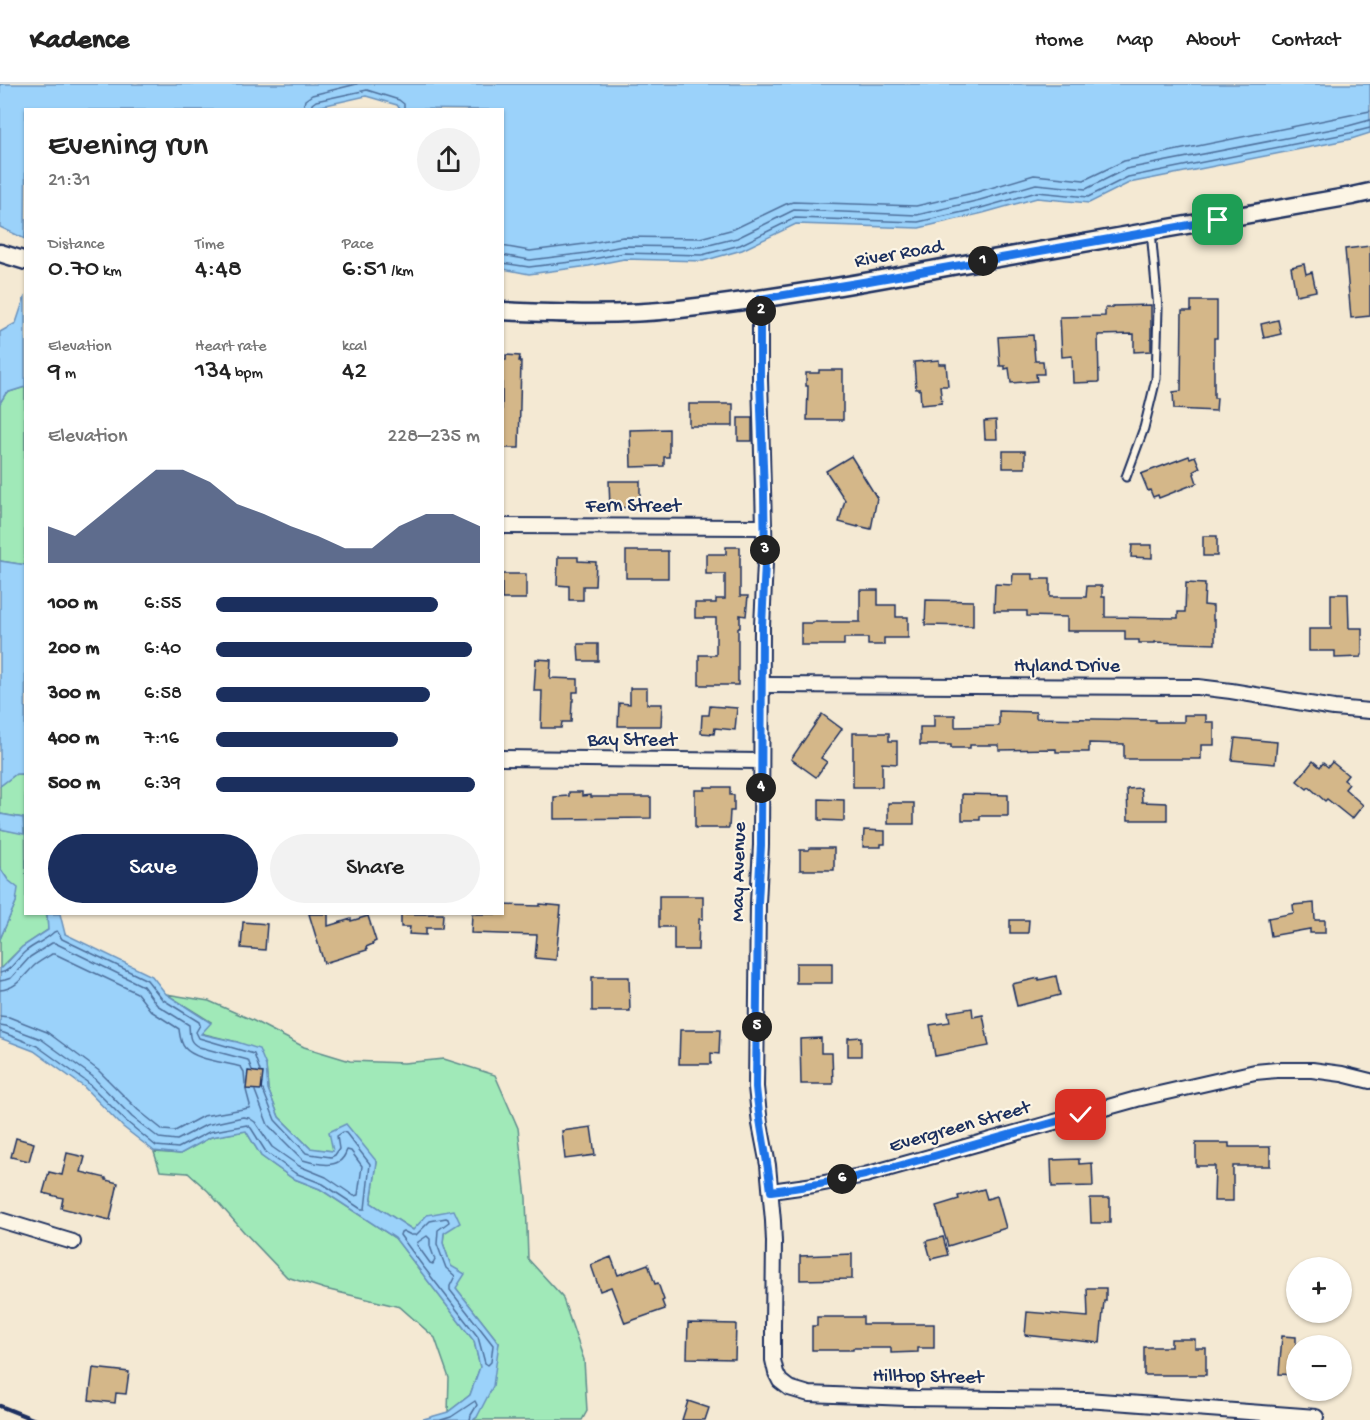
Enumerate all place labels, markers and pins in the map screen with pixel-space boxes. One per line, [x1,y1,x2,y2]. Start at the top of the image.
pin [1192,194,1243,245]
pin: 1 [968,246,998,276]
pin: 2 [746,296,776,326]
pin: 3 [750,535,780,565]
pin: 4 [746,773,776,803]
pin: 5 [742,1012,772,1042]
pin [1055,1089,1106,1140]
pin: 6 [827,1164,857,1194]

